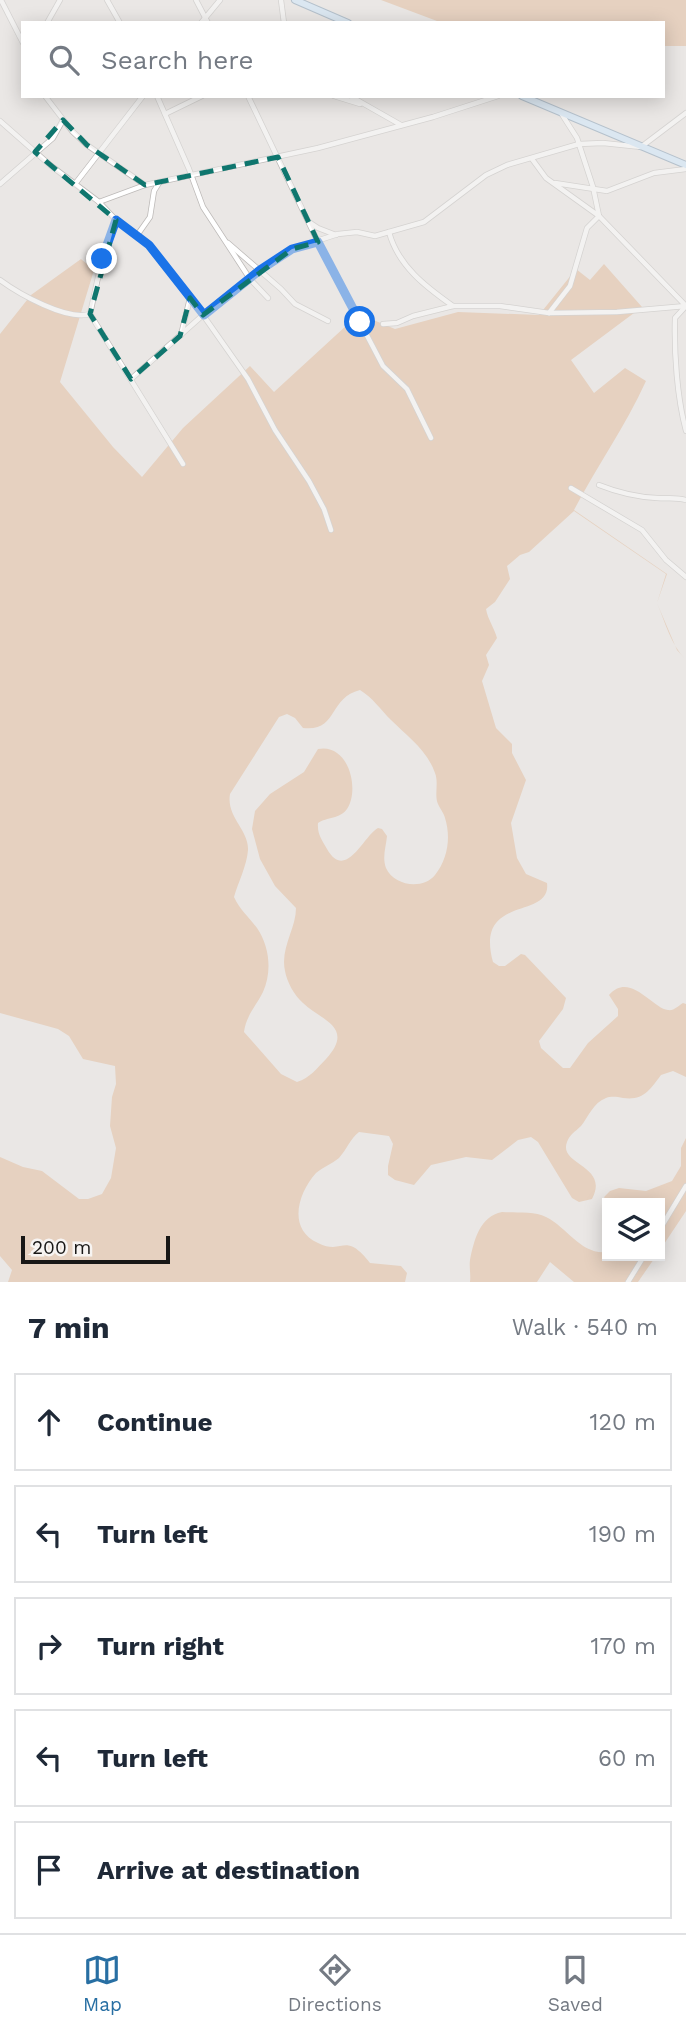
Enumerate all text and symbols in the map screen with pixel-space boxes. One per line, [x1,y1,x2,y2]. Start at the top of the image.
search box [21,21,665,98]
icon: search [45,41,83,79]
text: Search here [101,45,253,75]
route end [86,243,117,274]
route start [344,306,375,337]
map controls [602,1198,665,1261]
button: layers [602,1198,665,1261]
scale bar [21,1233,170,1265]
text: 200 m [32,1236,91,1259]
text: 7 min [28,1310,110,1345]
text: Walk · 540 m [512,1314,658,1341]
icon: ahead [30,1403,68,1441]
text: Continue [97,1407,213,1437]
text: 120 m [590,1409,656,1436]
icon: left [30,1515,68,1553]
text: Turn left [97,1519,208,1549]
text: 190 m [589,1521,656,1548]
icon: right [30,1627,68,1665]
text: Turn right [97,1631,224,1661]
text: 170 m [591,1633,656,1660]
icon: left [30,1739,68,1777]
text: Turn left [97,1743,208,1773]
text: 60 m [598,1745,656,1772]
icon: arrive [30,1851,68,1889]
text: Arrive at destination [97,1855,360,1885]
tab: Map [83,1951,122,2016]
tab: Directions [288,1951,382,2016]
tab: Saved [548,1951,603,2016]

